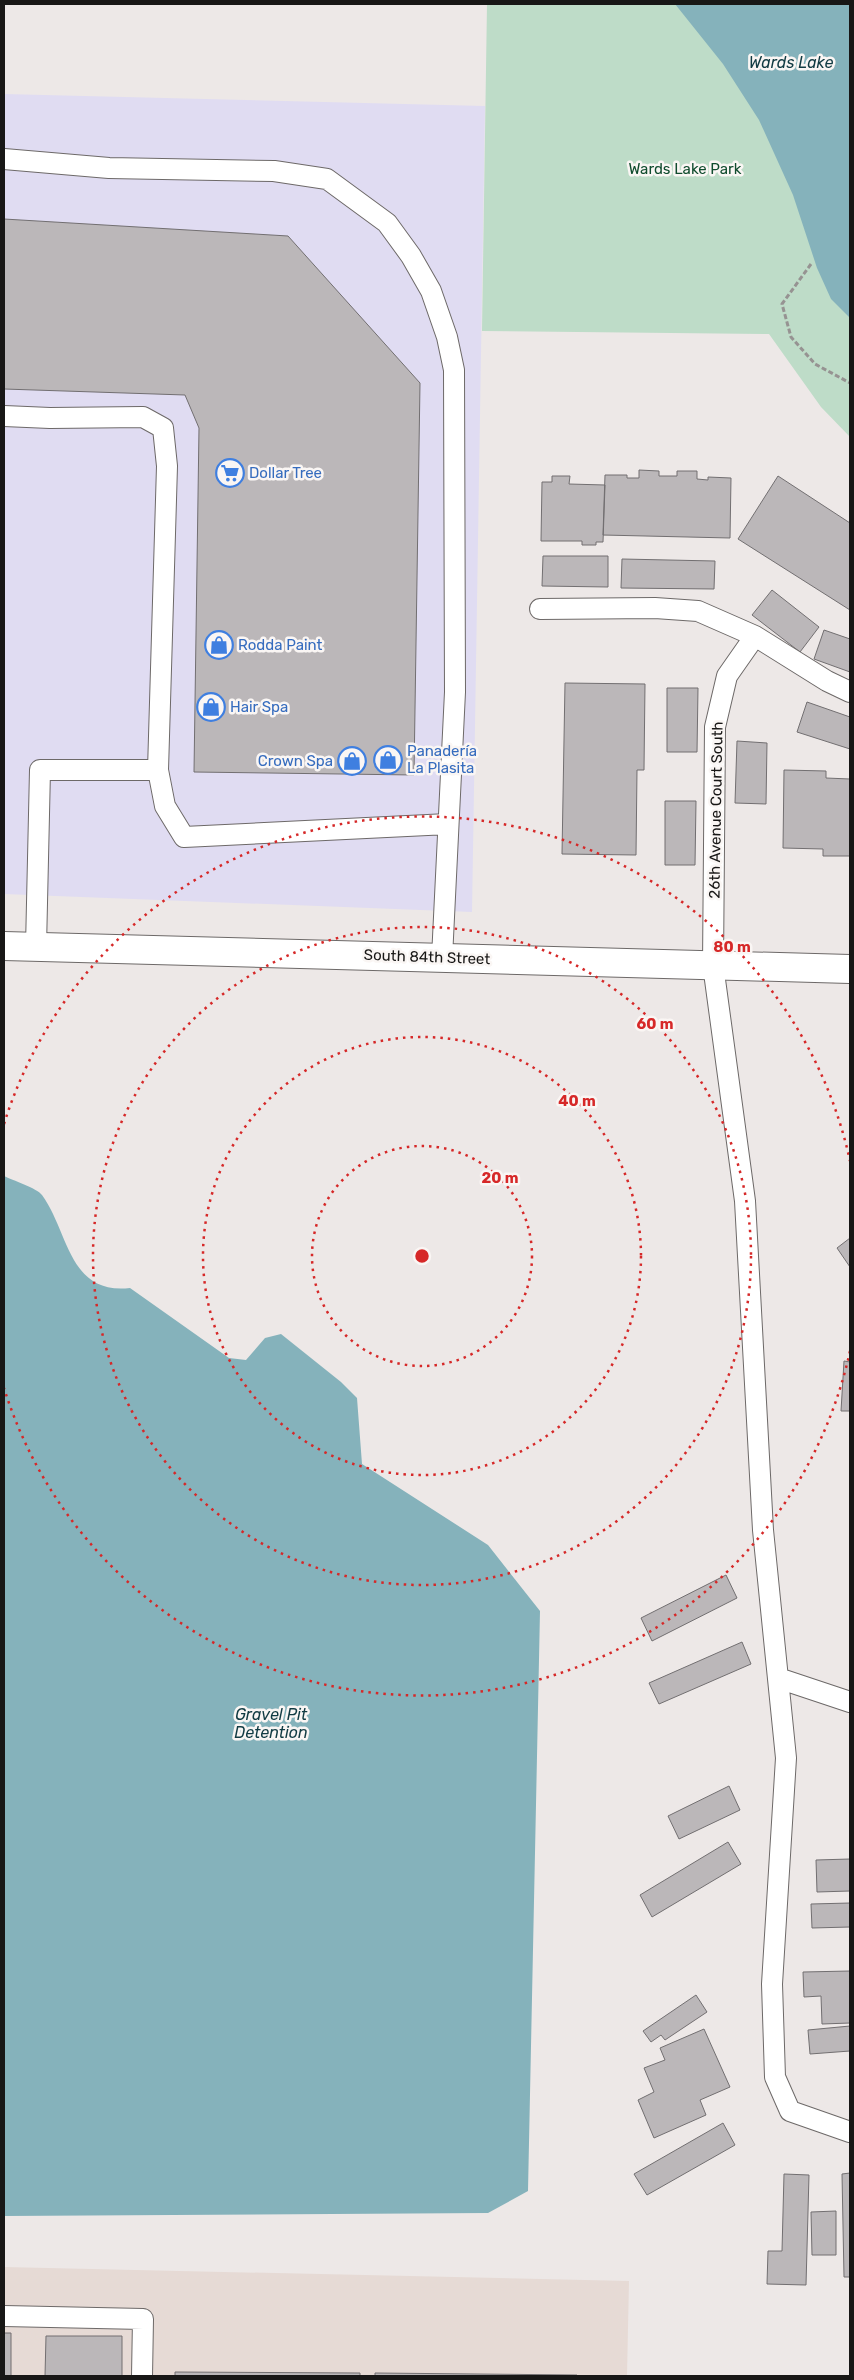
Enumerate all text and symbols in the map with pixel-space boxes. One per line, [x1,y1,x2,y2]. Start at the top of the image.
water label: Wards Lake [749,53,833,72]
park label: Wards Lake Park [628,160,742,178]
supermarket icon: Dollar Tree [215,458,245,488]
place label: Dollar Tree [249,464,322,482]
shop icon: Rodda Paint [204,630,234,660]
place label: Rodda Paint [238,636,323,654]
shop icon: Hair Spa [196,692,226,722]
place label: Hair Spa [230,698,288,716]
street label: 26th Avenue Court South [705,721,727,899]
place label: Panadería La Plasita [407,742,477,777]
shop icon: Panadería La Plasita [373,745,403,775]
shop icon: Crown Spa [337,746,367,776]
place label: Crown Spa [258,752,333,770]
text: 80 m [713,938,751,956]
street label: South 84th Street [363,946,491,968]
text: 60 m [637,1015,673,1033]
text: 40 m [558,1092,596,1110]
text: 20 m [482,1169,518,1187]
centre of rings [413,1247,431,1265]
water label: Gravel Pit Detention [234,1705,308,1742]

